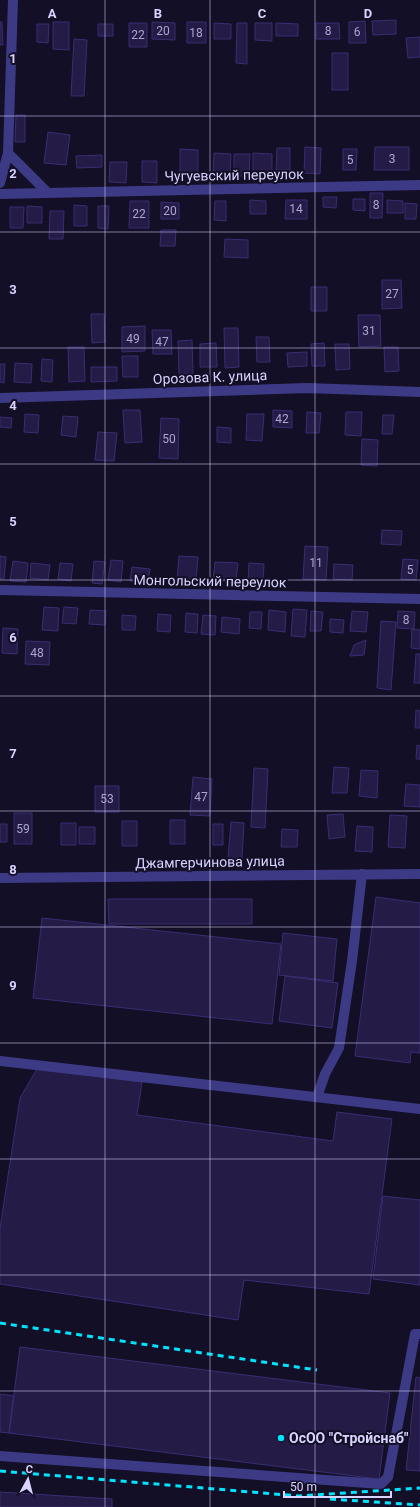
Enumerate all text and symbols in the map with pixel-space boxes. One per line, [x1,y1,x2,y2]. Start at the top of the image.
text: A [48,6,57,21]
text: B [154,6,162,21]
text: C [258,6,267,21]
text: D [364,6,372,21]
house number: 20 [156,24,170,38]
house number: 8 [325,24,332,38]
house number: 6 [354,25,361,39]
house number: 18 [189,26,203,40]
house number: 22 [131,28,145,42]
text: 1 [9,51,17,66]
house number: 3 [389,152,395,166]
house number: 5 [347,153,354,167]
text: 2 [9,166,17,181]
street label: Чугуевский переулок [164,166,304,184]
house number: 8 [373,198,380,212]
house number: 14 [289,202,303,216]
house number: 20 [163,204,177,218]
house number: 22 [132,207,146,221]
text: 3 [9,282,17,297]
house number: 27 [385,287,399,301]
house number: 31 [362,324,376,338]
house number: 49 [126,332,140,346]
house number: 47 [155,335,169,349]
street label: Орозова К. улица [153,367,267,387]
text: 4 [9,398,17,413]
house number: 42 [275,412,289,426]
house number: 50 [162,432,176,446]
text: 5 [9,514,17,529]
house number: 11 [309,556,323,570]
house number: 5 [407,563,414,577]
street label: Монгольский переулок [133,572,287,590]
house number: 8 [403,613,410,627]
text: 6 [9,630,17,645]
house number: 48 [30,646,44,660]
text: 7 [9,746,17,761]
house number: 47 [194,790,208,804]
house number: 53 [100,792,114,806]
house number: 59 [16,822,30,836]
street label: Джамгерчинова улица [135,853,285,871]
text: 8 [9,862,17,877]
text: 9 [9,978,17,993]
place label: ОсОО "Стройснаб" [289,1430,409,1446]
marker: ОсОО "Стройснаб" [276,1433,286,1443]
north arrow [8,1459,48,1499]
text: С [25,1463,34,1476]
scale bar [284,1473,391,1499]
text: 50 m [290,1480,317,1494]

